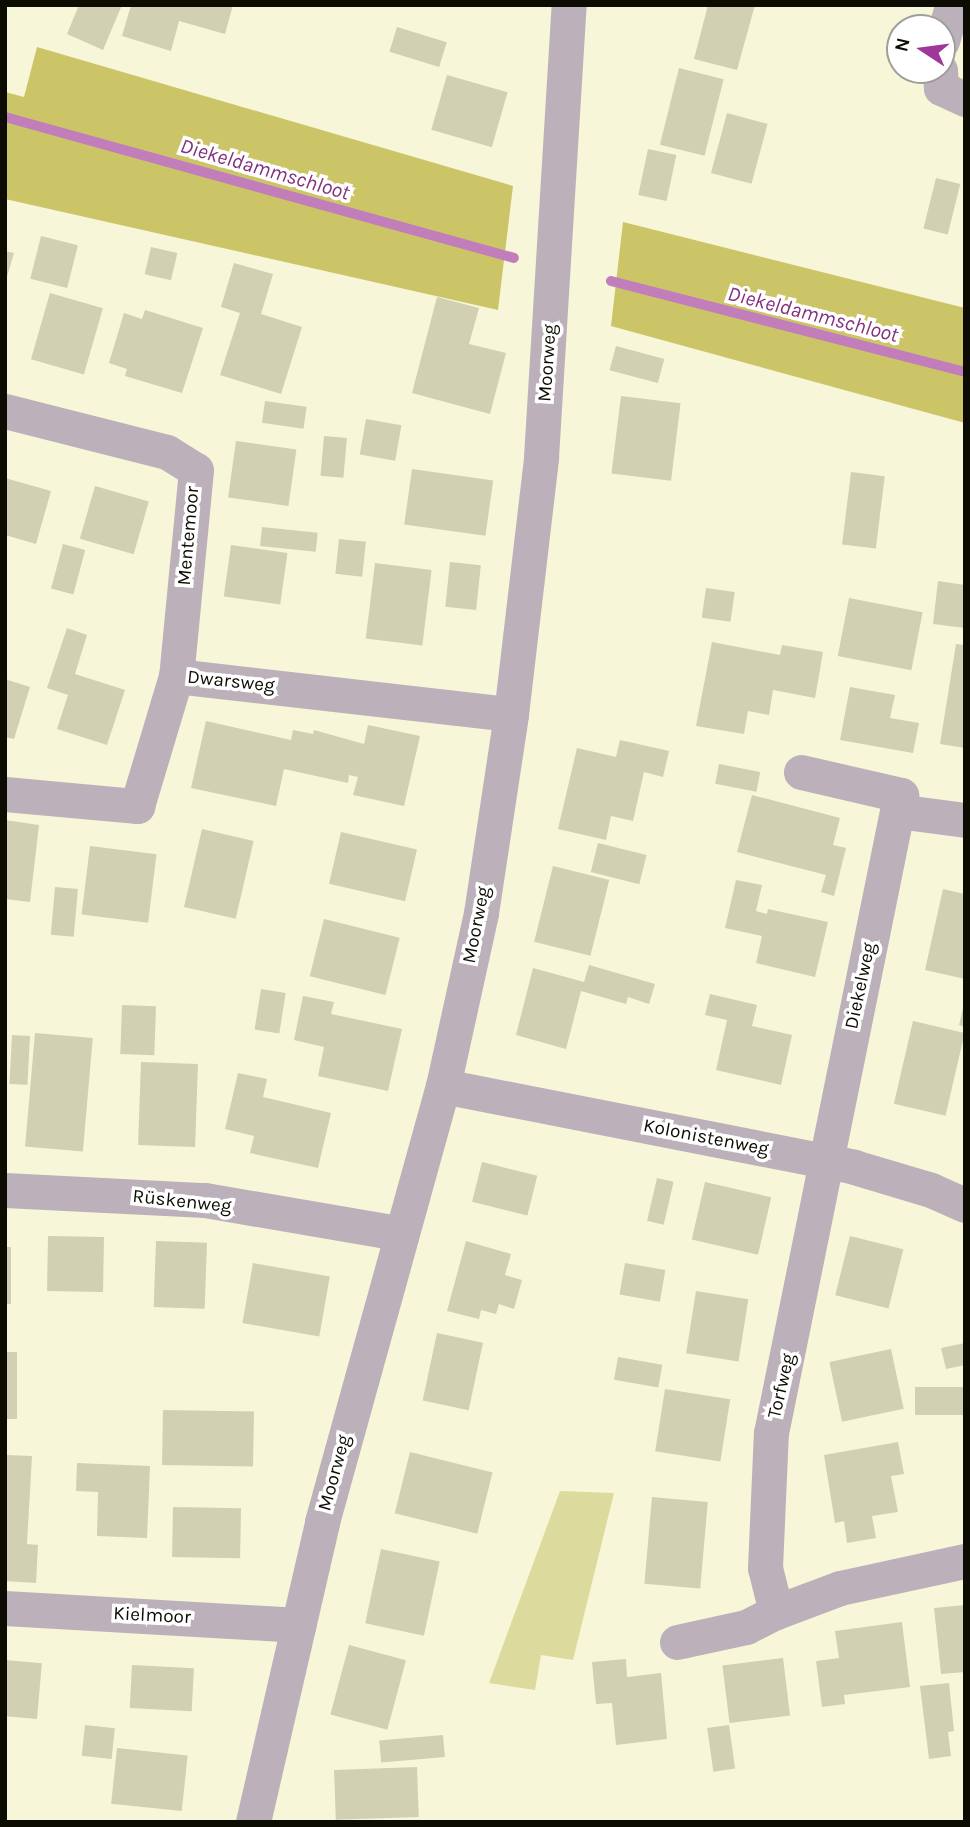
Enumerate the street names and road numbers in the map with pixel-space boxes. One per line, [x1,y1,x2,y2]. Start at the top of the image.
street label: Moorweg [534,323,562,403]
street label: Mentemoor [173,485,205,587]
street label: Dwarsweg [186,666,276,698]
street label: Moorweg [458,885,496,965]
street label: Diekelweg [841,941,881,1031]
street label: Kolonistenweg [641,1115,771,1161]
street label: Rüskenweg [131,1185,233,1219]
street label: Torfweg [763,1351,801,1421]
street label: Moorweg [314,1432,356,1514]
street label: Kielmoor [113,1603,191,1629]

